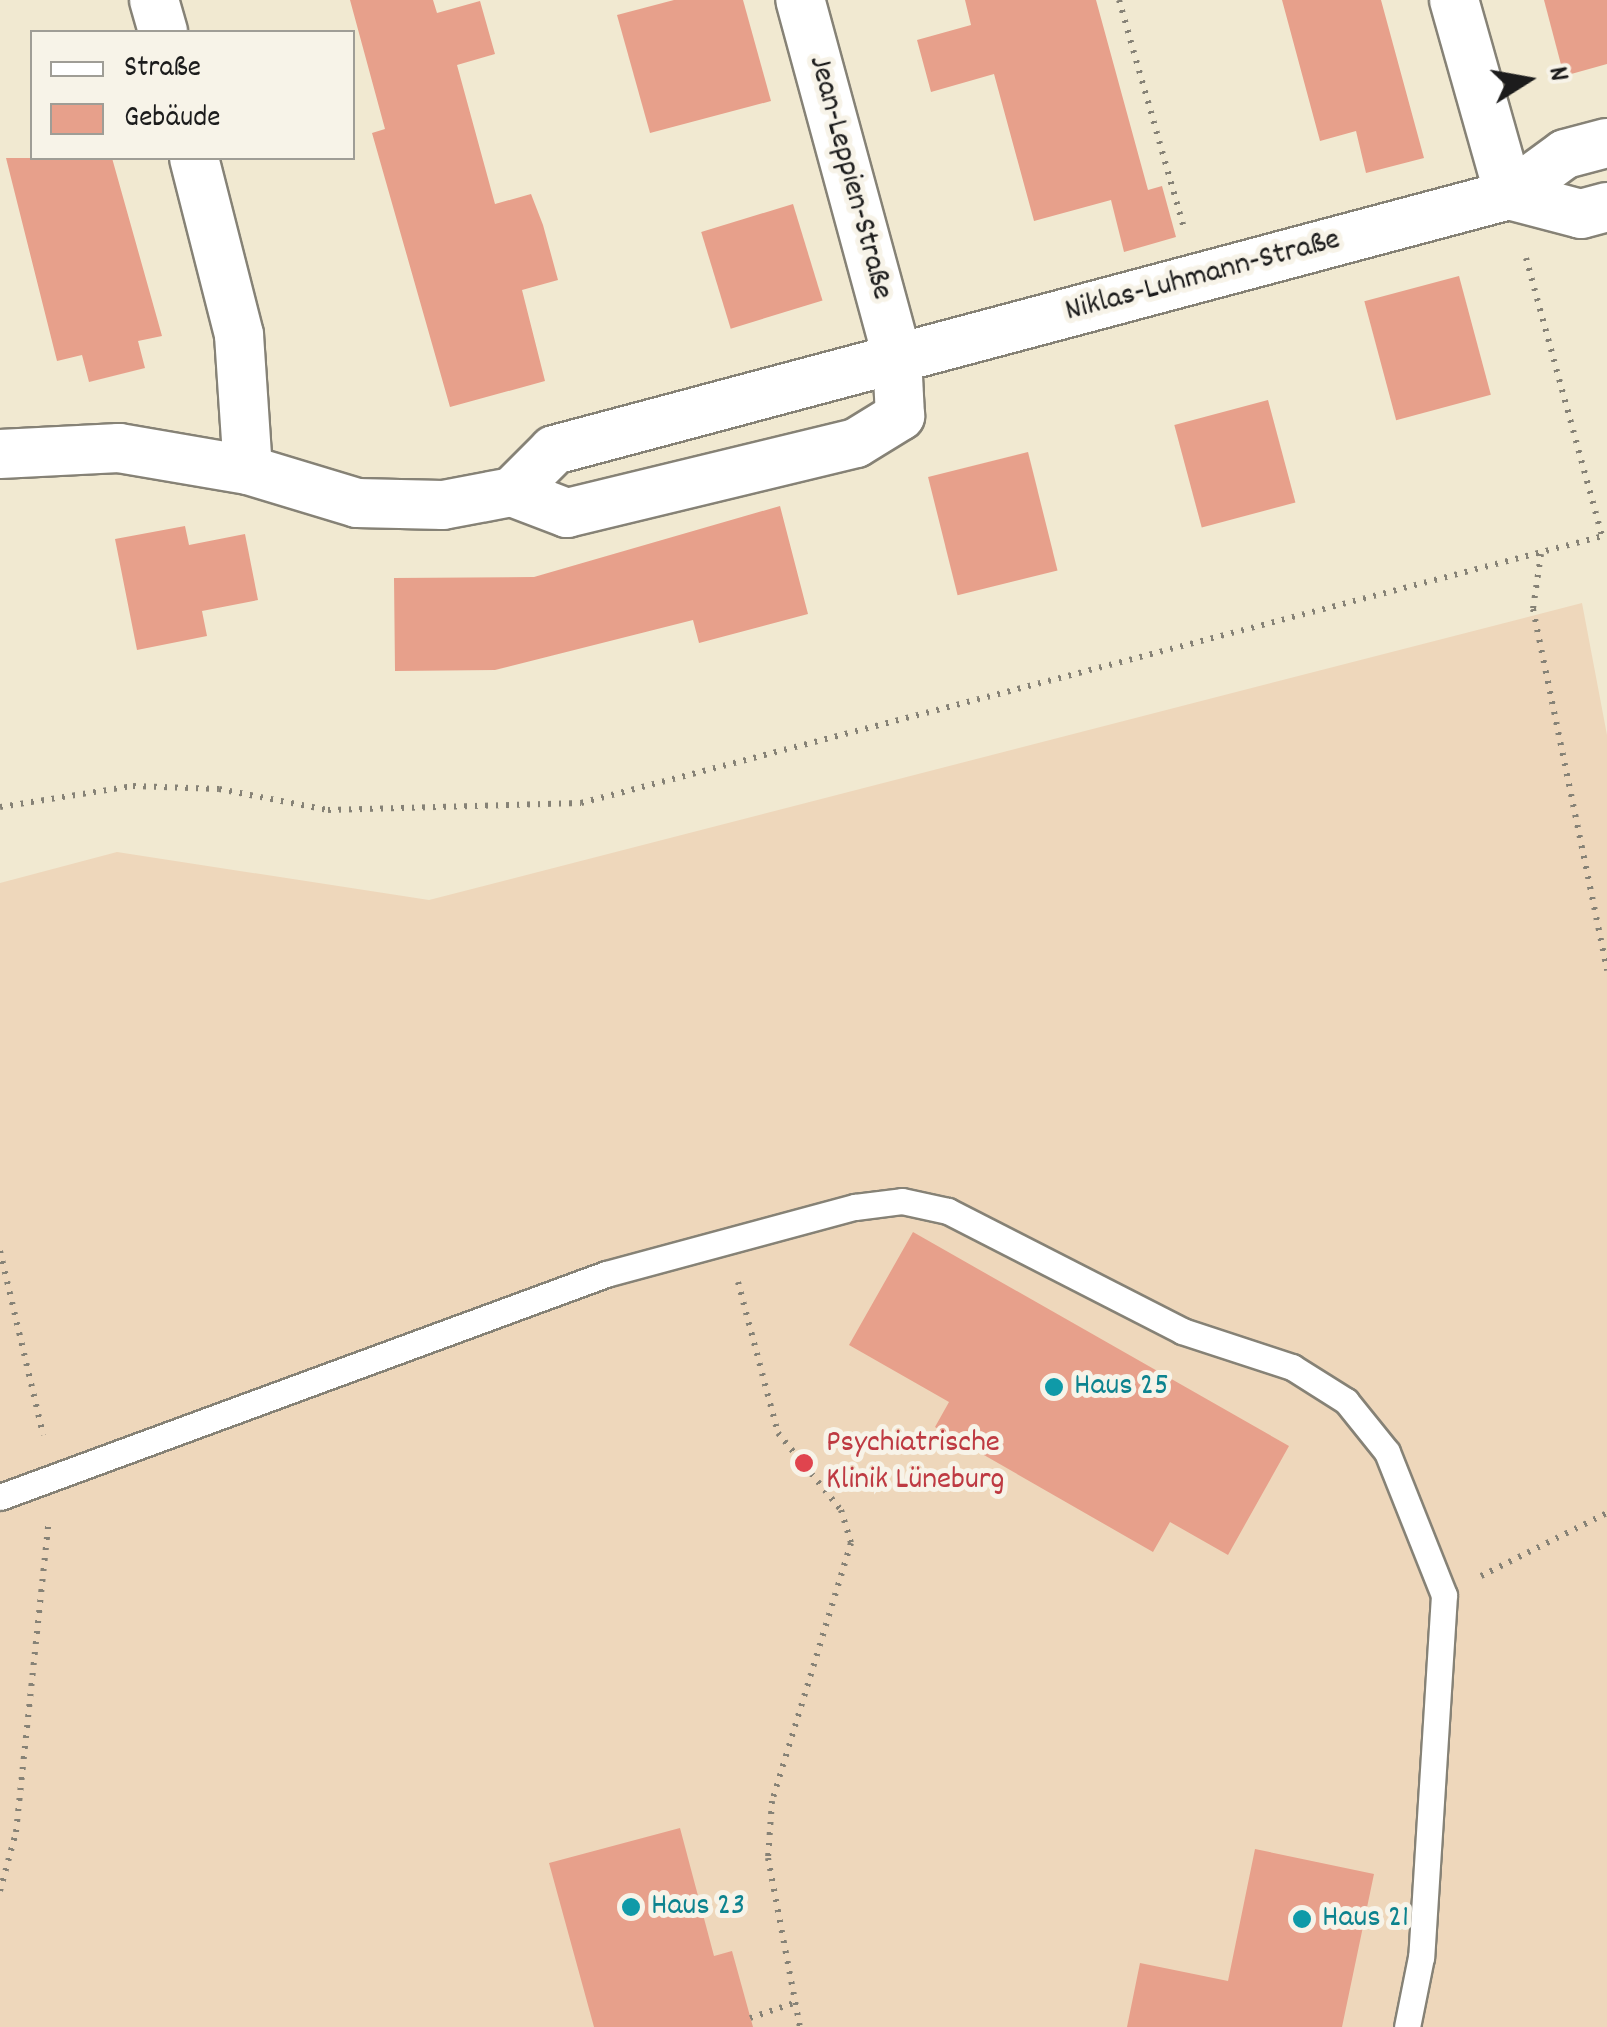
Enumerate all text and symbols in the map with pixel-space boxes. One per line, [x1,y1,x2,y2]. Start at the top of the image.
legend [30,30,355,160]
north arrow [1477,30,1577,130]
text: Straße [124,48,201,91]
street label: Jean-Leppien-Straße [798,52,900,304]
text: N [1535,64,1577,85]
text: Gebäude [124,98,221,141]
street label: Niklas-Luhmann-Straße [1061,222,1345,332]
place label: Haus 25 [1074,1368,1169,1406]
marker: Haus 25 [1043,1376,1065,1398]
place label: Psychiatrische Klinik Lüneburg [826,1426,1005,1501]
marker: Psychiatrische Klinik Lüneburg [791,1450,817,1476]
place label: Haus 23 [651,1888,745,1926]
marker: Haus 23 [620,1896,642,1918]
place label: Haus 21 [1322,1900,1409,1938]
marker: Haus 21 [1291,1908,1313,1930]

